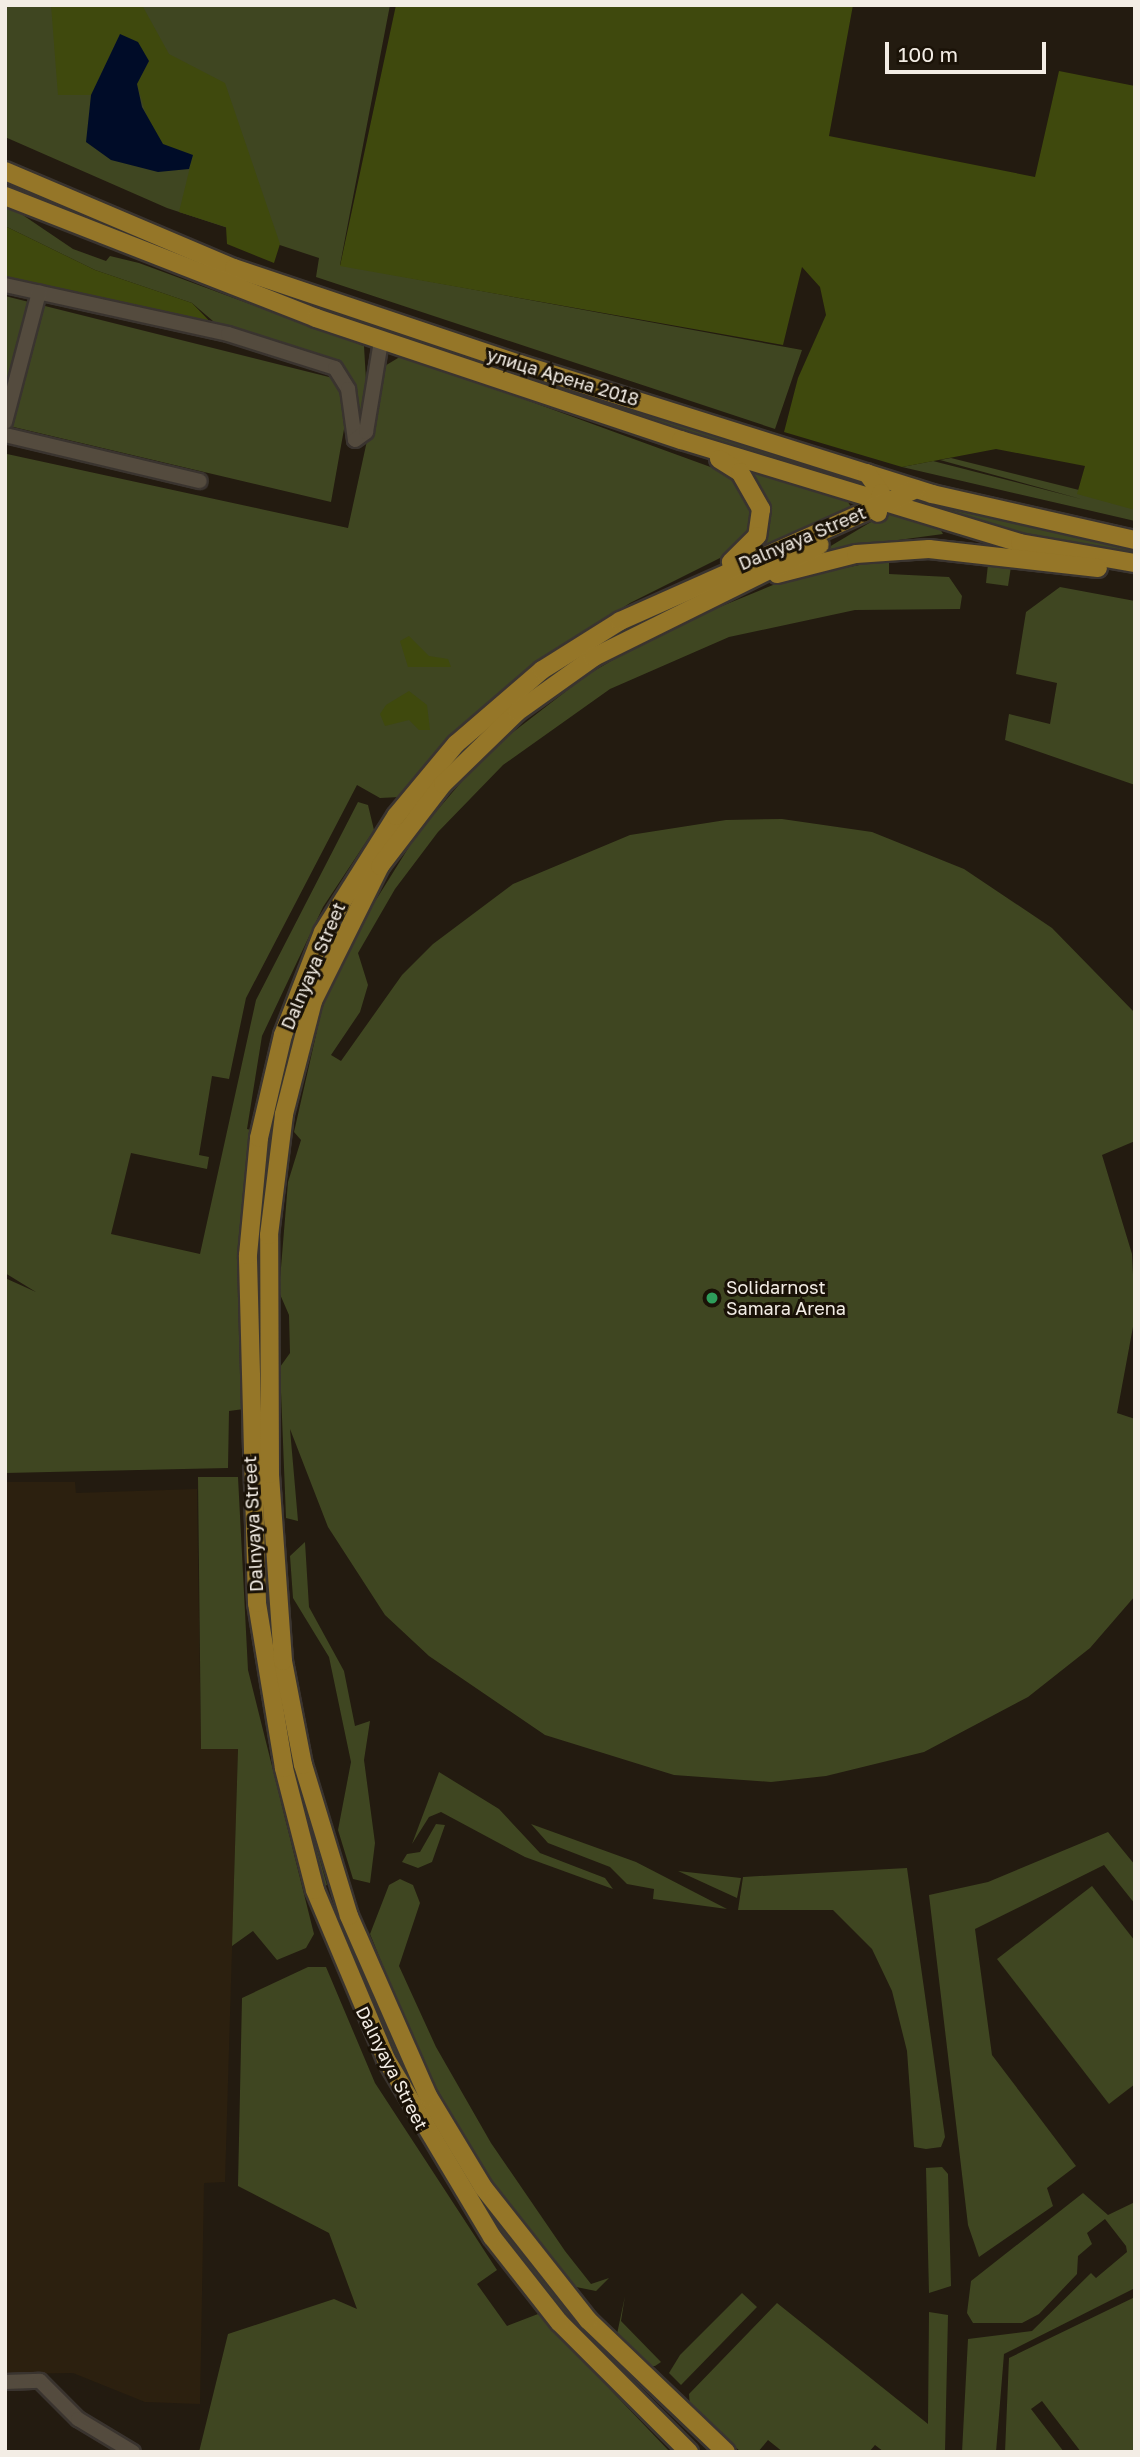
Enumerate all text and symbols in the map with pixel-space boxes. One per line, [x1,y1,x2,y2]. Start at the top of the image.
scale bar [888,28,1049,72]
text: 100 m [898,41,958,67]
street label: улица Арена 2018 [484,344,642,410]
street label: Dalnyaya Street [735,501,869,575]
street label: Dalnyaya Street [276,899,350,1033]
place label: Solidarnost Samara Arena [726,1277,846,1320]
marker: Solidarnost Samara Arena [704,1290,720,1306]
street label: Dalnyaya Street [239,1455,267,1593]
street label: Dalnyaya Street [351,2002,433,2134]

